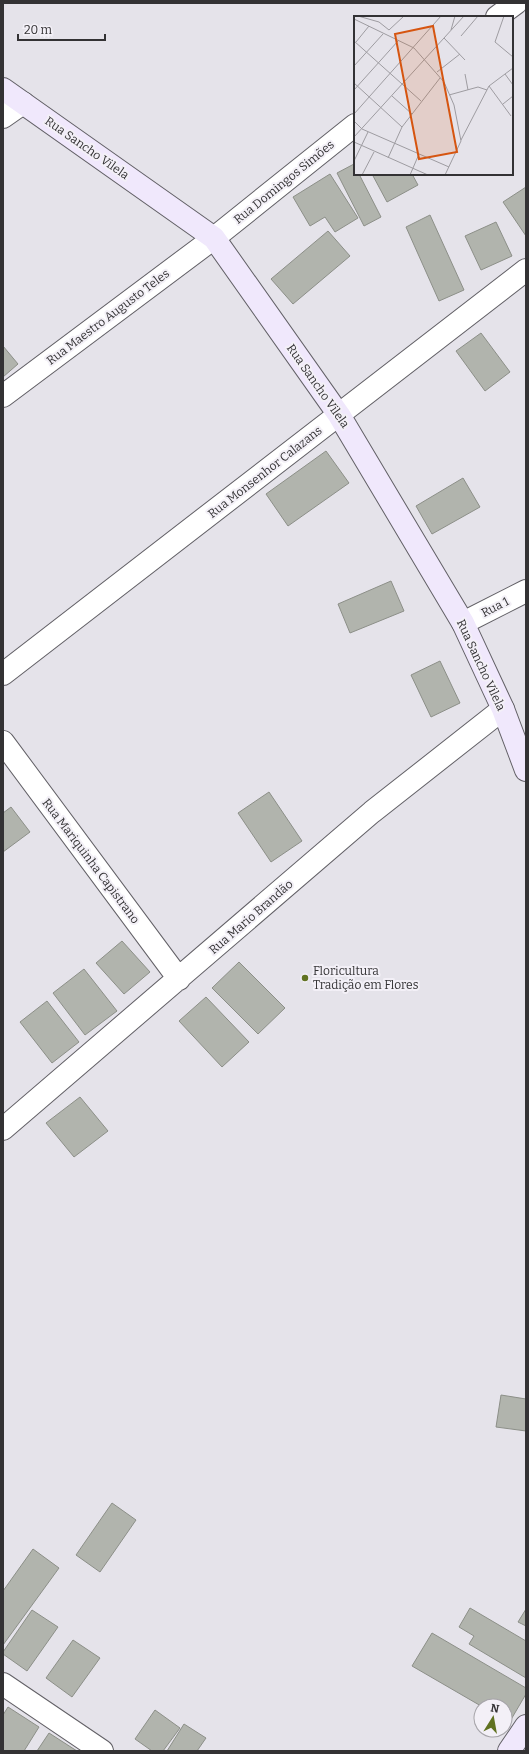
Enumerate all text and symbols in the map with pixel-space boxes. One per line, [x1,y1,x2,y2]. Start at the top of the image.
scale bar [18,16,105,42]
inset map [354,16,513,175]
text: 20 m [24,23,53,37]
street label: Rua Sancho Vilela [42,114,132,182]
street label: Rua Domingos Simões [231,137,337,227]
street label: Rua Maestro Augusto Teles [44,266,172,368]
street label: Rua Sancho Vilela [284,341,352,431]
street label: Rua Monsenhor Calazans [205,423,325,521]
street label: Rua 1 [479,594,511,620]
street label: Rua Sancho Vilela [454,617,508,713]
street label: Rua Mariquinha Capistrano [39,796,143,926]
street label: Rua Mario Brandão [206,877,296,957]
place label: Floricultura Tradição em Flores [313,964,419,992]
marker: Floricultura Tradição em Flores [300,973,310,983]
north arrow [473,1698,513,1738]
text: N [489,1701,501,1716]

